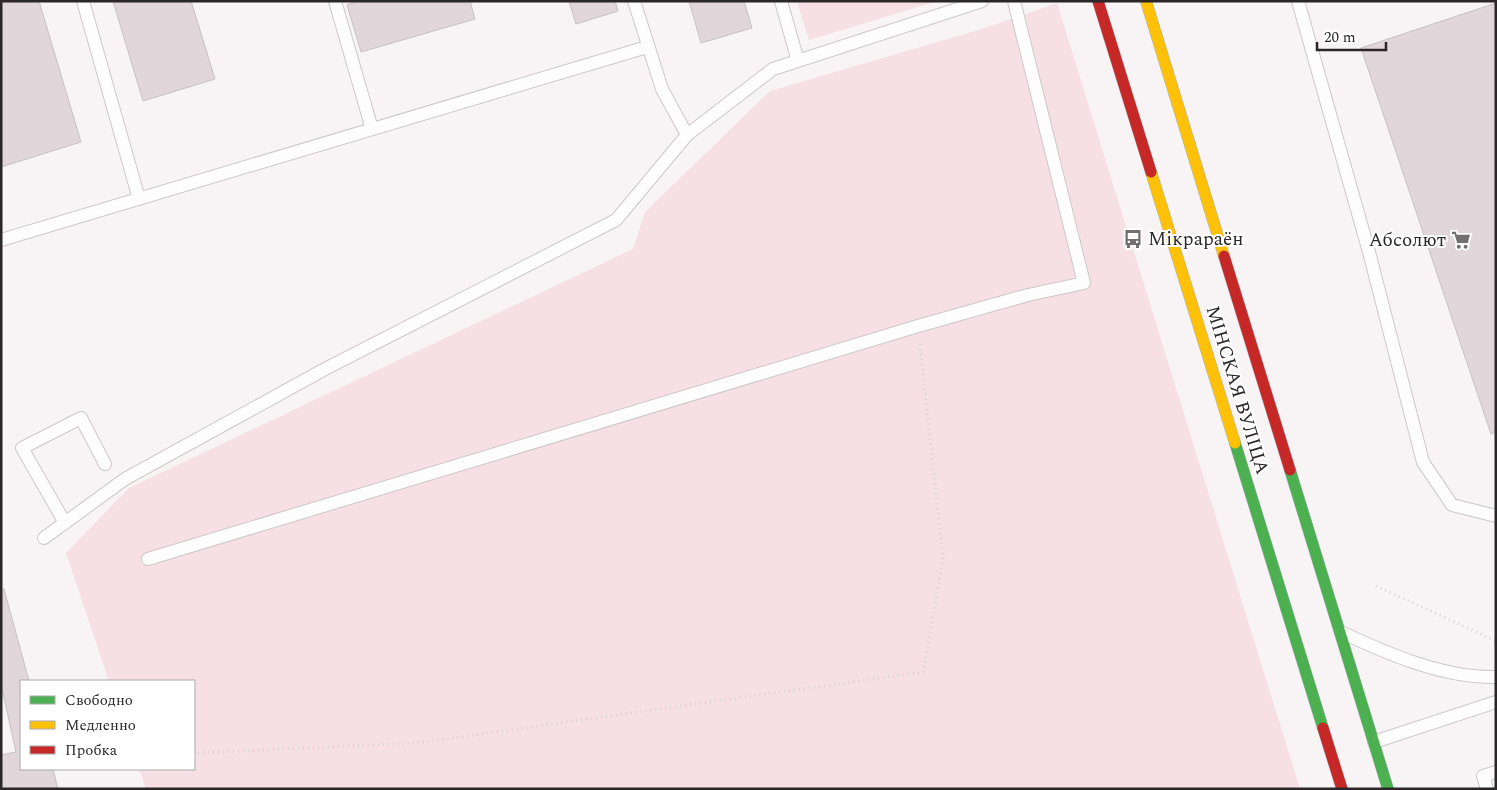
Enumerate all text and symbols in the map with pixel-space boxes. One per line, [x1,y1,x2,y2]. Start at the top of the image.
scale bar [1317,20,1386,52]
text: 20 m [1324,26,1356,49]
place label: Мікрараён [1148,225,1244,254]
place label: Абсолют [1369,226,1446,255]
bus stop icon: Мікрараён [1122,228,1144,250]
supermarket icon: Абсолют [1450,229,1472,251]
street label: МІНСКАЯ ВУЛІЦА [1198,302,1276,478]
legend [20,680,195,770]
text: Свободно [65,689,133,712]
text: Медленно [65,714,136,737]
text: Пробка [65,739,118,762]

